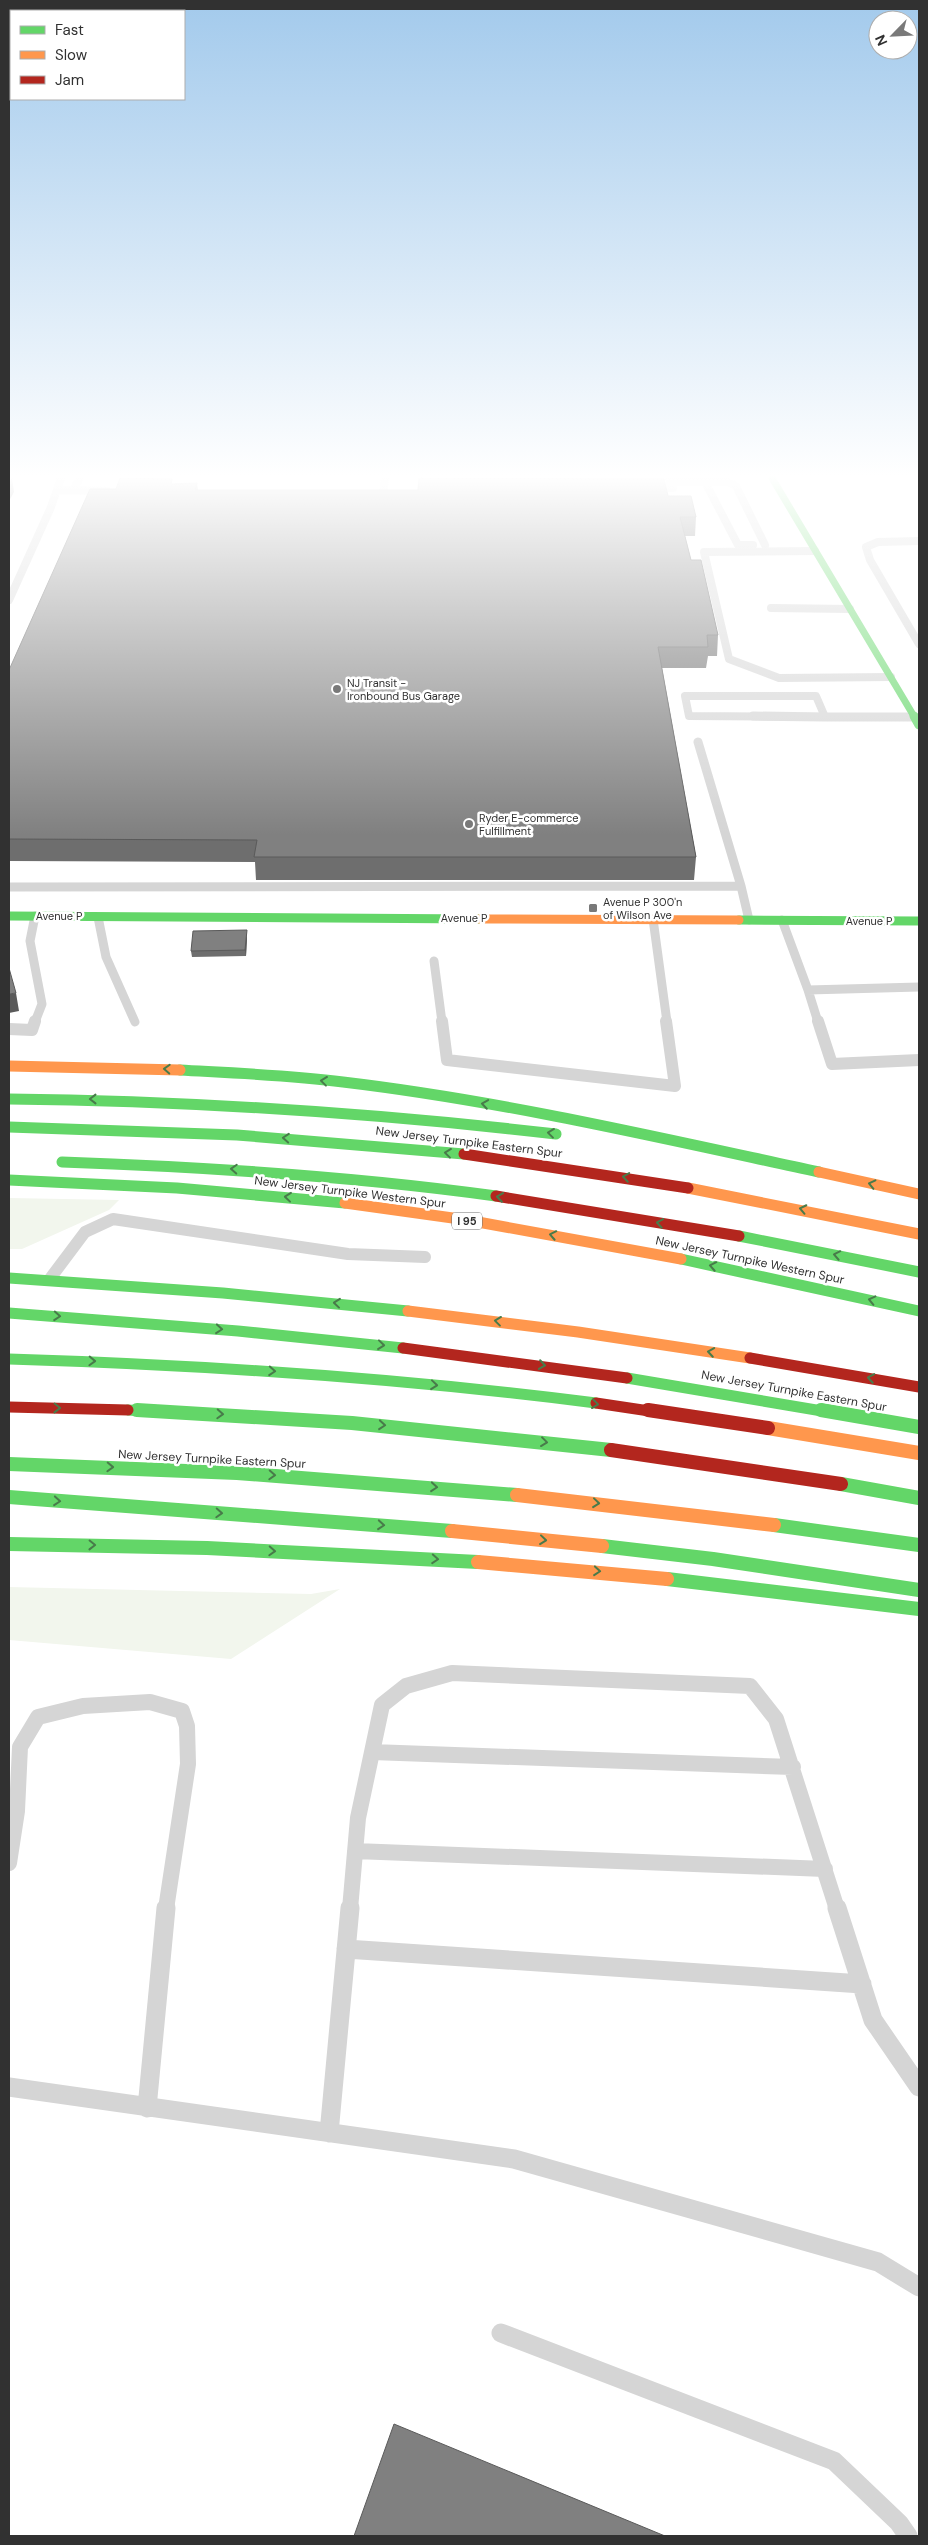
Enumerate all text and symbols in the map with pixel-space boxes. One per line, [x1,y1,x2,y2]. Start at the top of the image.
legend [10,10,185,100]
north arrow [868,10,918,60]
text: Fast [55,20,84,40]
text: N [871,32,891,49]
text: Slow [55,45,88,65]
text: Jam [55,70,84,90]
place label: NJ Transit - Ironbound Bus Garage [347,676,460,703]
marker: NJ Transit - Ironbound Bus Garage [331,683,343,695]
place label: Ryder E-commerce Fulfillment [479,811,579,838]
marker: Ryder E-commerce Fulfillment [463,818,475,830]
place label: Avenue P 300'n of Wilson Ave [603,895,682,922]
marker: Avenue P 300'n of Wilson Ave [587,902,599,914]
street label: Avenue P [36,909,82,923]
street label: Avenue P [441,911,487,925]
street label: Avenue P [846,914,892,928]
one-way arrow [163,1063,171,1074]
one-way arrow [320,1076,328,1087]
one-way arrow [89,1093,97,1104]
one-way arrow [481,1099,489,1110]
street label: New Jersey Turnpike Eastern Spur [375,1123,564,1161]
one-way arrow [547,1128,555,1139]
one-way arrow [282,1132,290,1143]
one-way arrow [443,1148,451,1159]
one-way arrow [230,1163,238,1174]
street label: New Jersey Turnpike Western Spur [253,1172,447,1212]
one-way arrow [622,1172,630,1183]
one-way arrow [867,1179,876,1189]
one-way arrow [284,1192,292,1203]
one-way arrow [495,1192,503,1203]
one-way arrow [799,1204,808,1215]
road number: I 95 [452,1212,482,1230]
one-way arrow [656,1218,665,1228]
one-way arrow [549,1231,558,1241]
street label: New Jersey Turnpike Western Spur [654,1232,846,1288]
one-way arrow [833,1251,842,1261]
one-way arrow [708,1261,717,1272]
one-way arrow [867,1295,876,1306]
one-way arrow [332,1298,340,1309]
one-way arrow [54,1310,62,1321]
one-way arrow [494,1316,502,1327]
one-way arrow [216,1323,224,1334]
one-way arrow [377,1339,385,1350]
one-way arrow [707,1347,715,1357]
one-way arrow [89,1356,97,1366]
one-way arrow [539,1359,547,1370]
one-way arrow [268,1365,276,1376]
street label: New Jersey Turnpike Eastern Spur [700,1367,889,1415]
one-way arrow [867,1374,876,1384]
one-way arrow [430,1379,438,1390]
one-way arrow [592,1398,600,1409]
one-way arrow [54,1403,62,1414]
one-way arrow [216,1409,224,1420]
one-way arrow [378,1420,386,1431]
one-way arrow [540,1436,548,1447]
street label: New Jersey Turnpike Eastern Spur [118,1446,307,1472]
one-way arrow [106,1462,114,1473]
one-way arrow [269,1470,277,1481]
one-way arrow [431,1482,439,1493]
one-way arrow [54,1495,62,1506]
one-way arrow [592,1497,600,1508]
one-way arrow [216,1508,224,1519]
one-way arrow [378,1520,386,1531]
one-way arrow [540,1534,548,1545]
one-way arrow [89,1540,97,1550]
one-way arrow [269,1546,277,1556]
one-way arrow [431,1554,439,1565]
one-way arrow [593,1566,601,1577]

